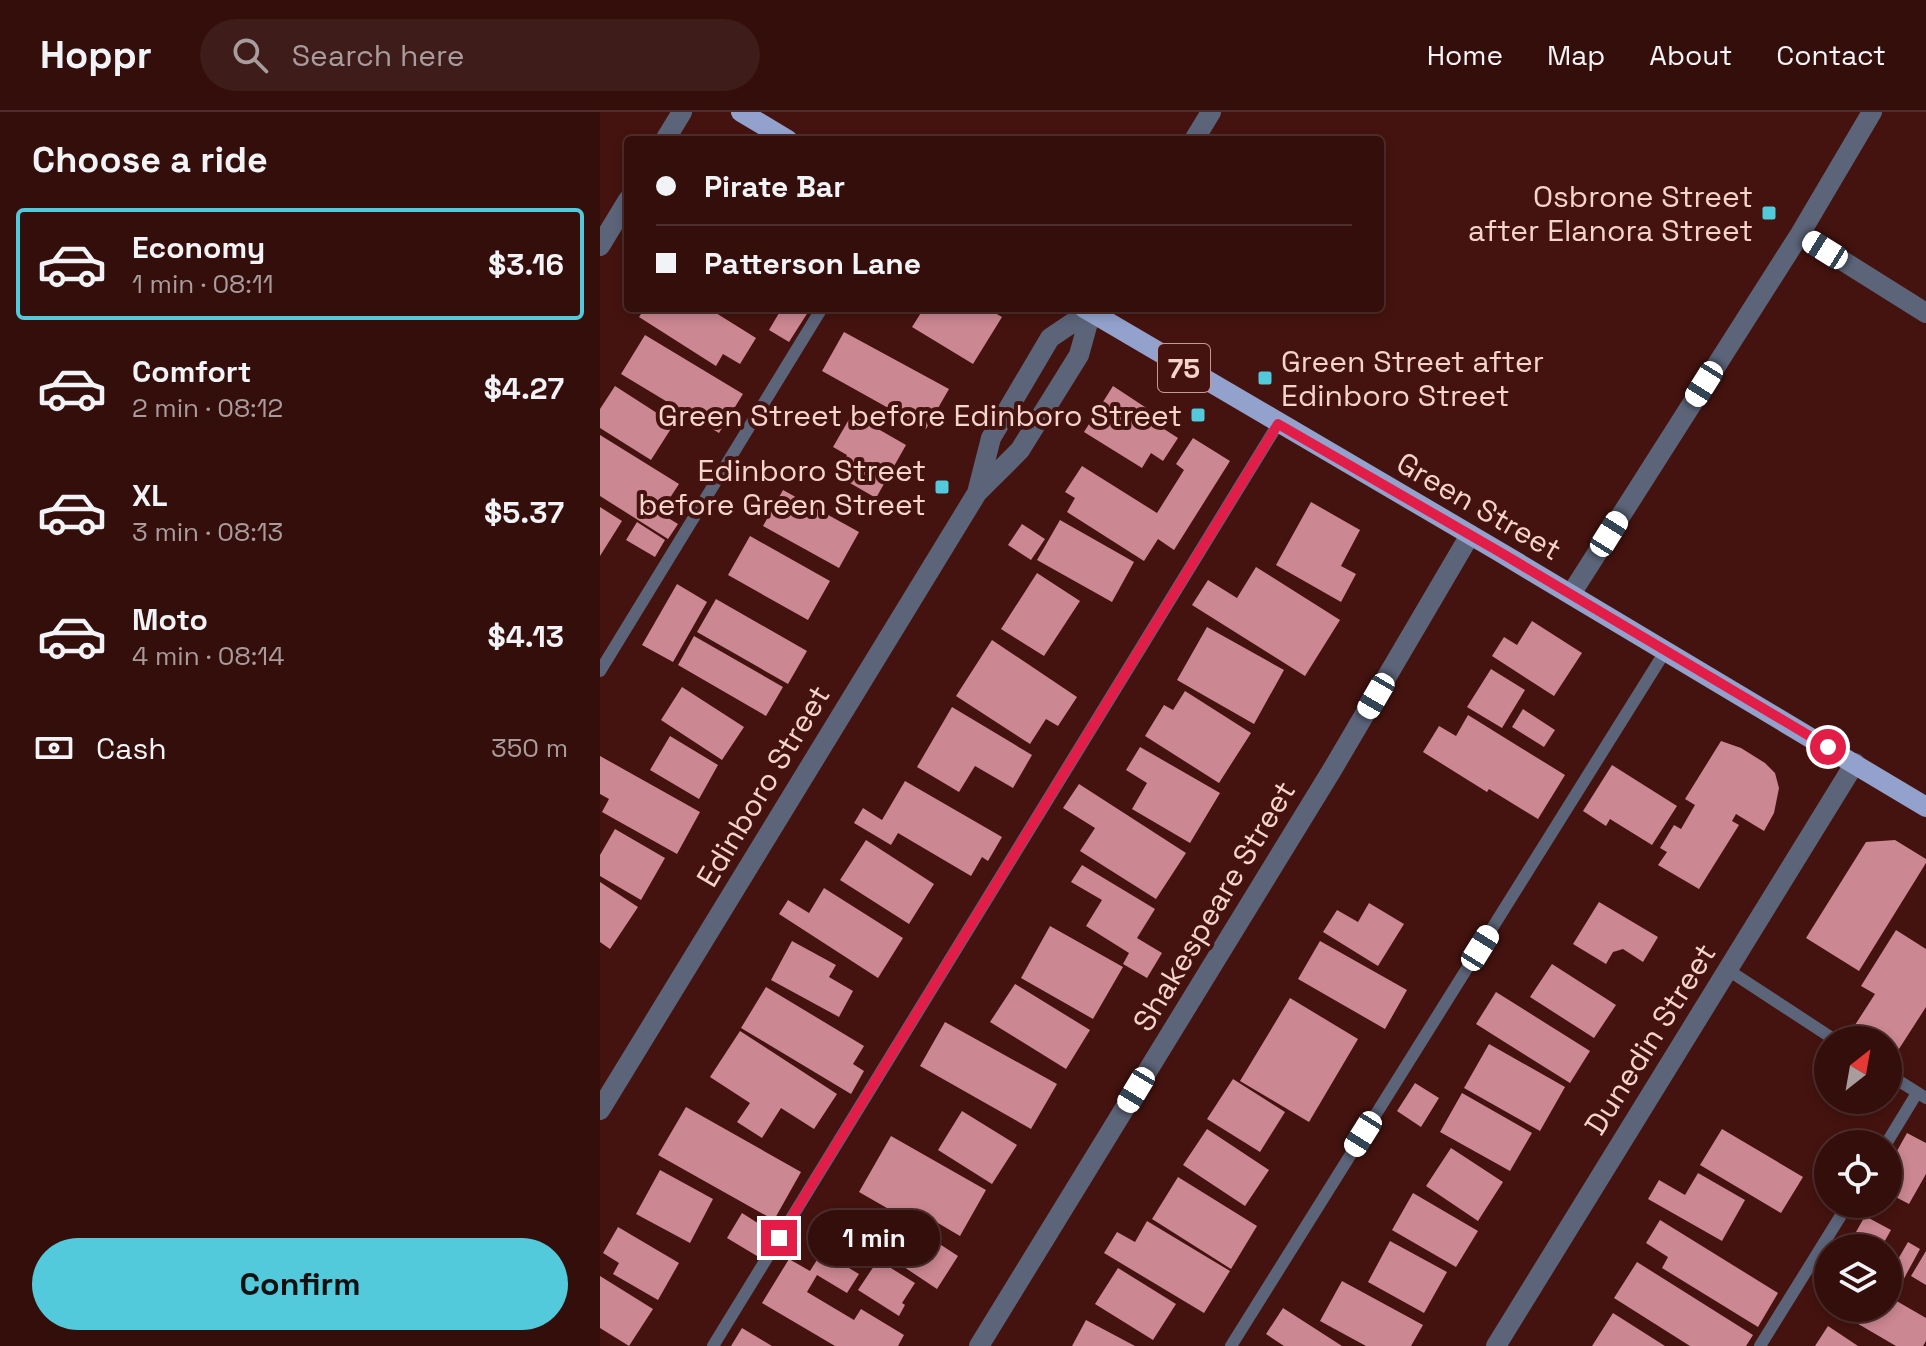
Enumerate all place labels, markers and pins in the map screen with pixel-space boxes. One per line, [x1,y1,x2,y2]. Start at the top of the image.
place label: Osbrone Street after Elanora Street [1468,177,1753,250]
marker: Osbrone Street after Elanora Street [1760,204,1778,222]
place label: Green Street after Edinboro Street [1281,342,1544,415]
marker: Green Street after Edinboro Street [1256,369,1274,387]
place label: Green Street before Edinboro Street [658,396,1182,435]
marker: Green Street before Edinboro Street [1189,406,1207,424]
place label: Edinboro Street before Green Street [638,451,926,524]
marker: Edinboro Street before Green Street [933,478,951,496]

